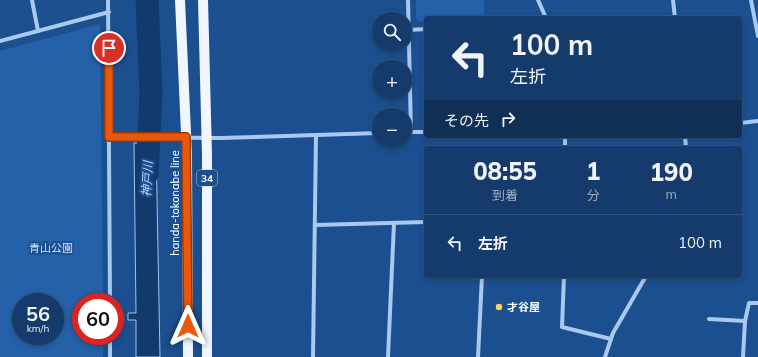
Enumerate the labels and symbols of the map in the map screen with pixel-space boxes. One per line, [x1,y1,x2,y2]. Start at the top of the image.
pin [92,31,126,65]
street label: handa-tokonabe line [168,150,182,256]
water label: 神戸川 [139,159,156,197]
road number: 34 [197,170,217,186]
park label: 青山公園 [29,241,73,255]
speed limit sign: 60 [72,293,124,345]
place label: 才谷屋 [507,300,540,314]
marker: 才谷屋 [494,302,504,312]
position arrow [167,305,209,347]

